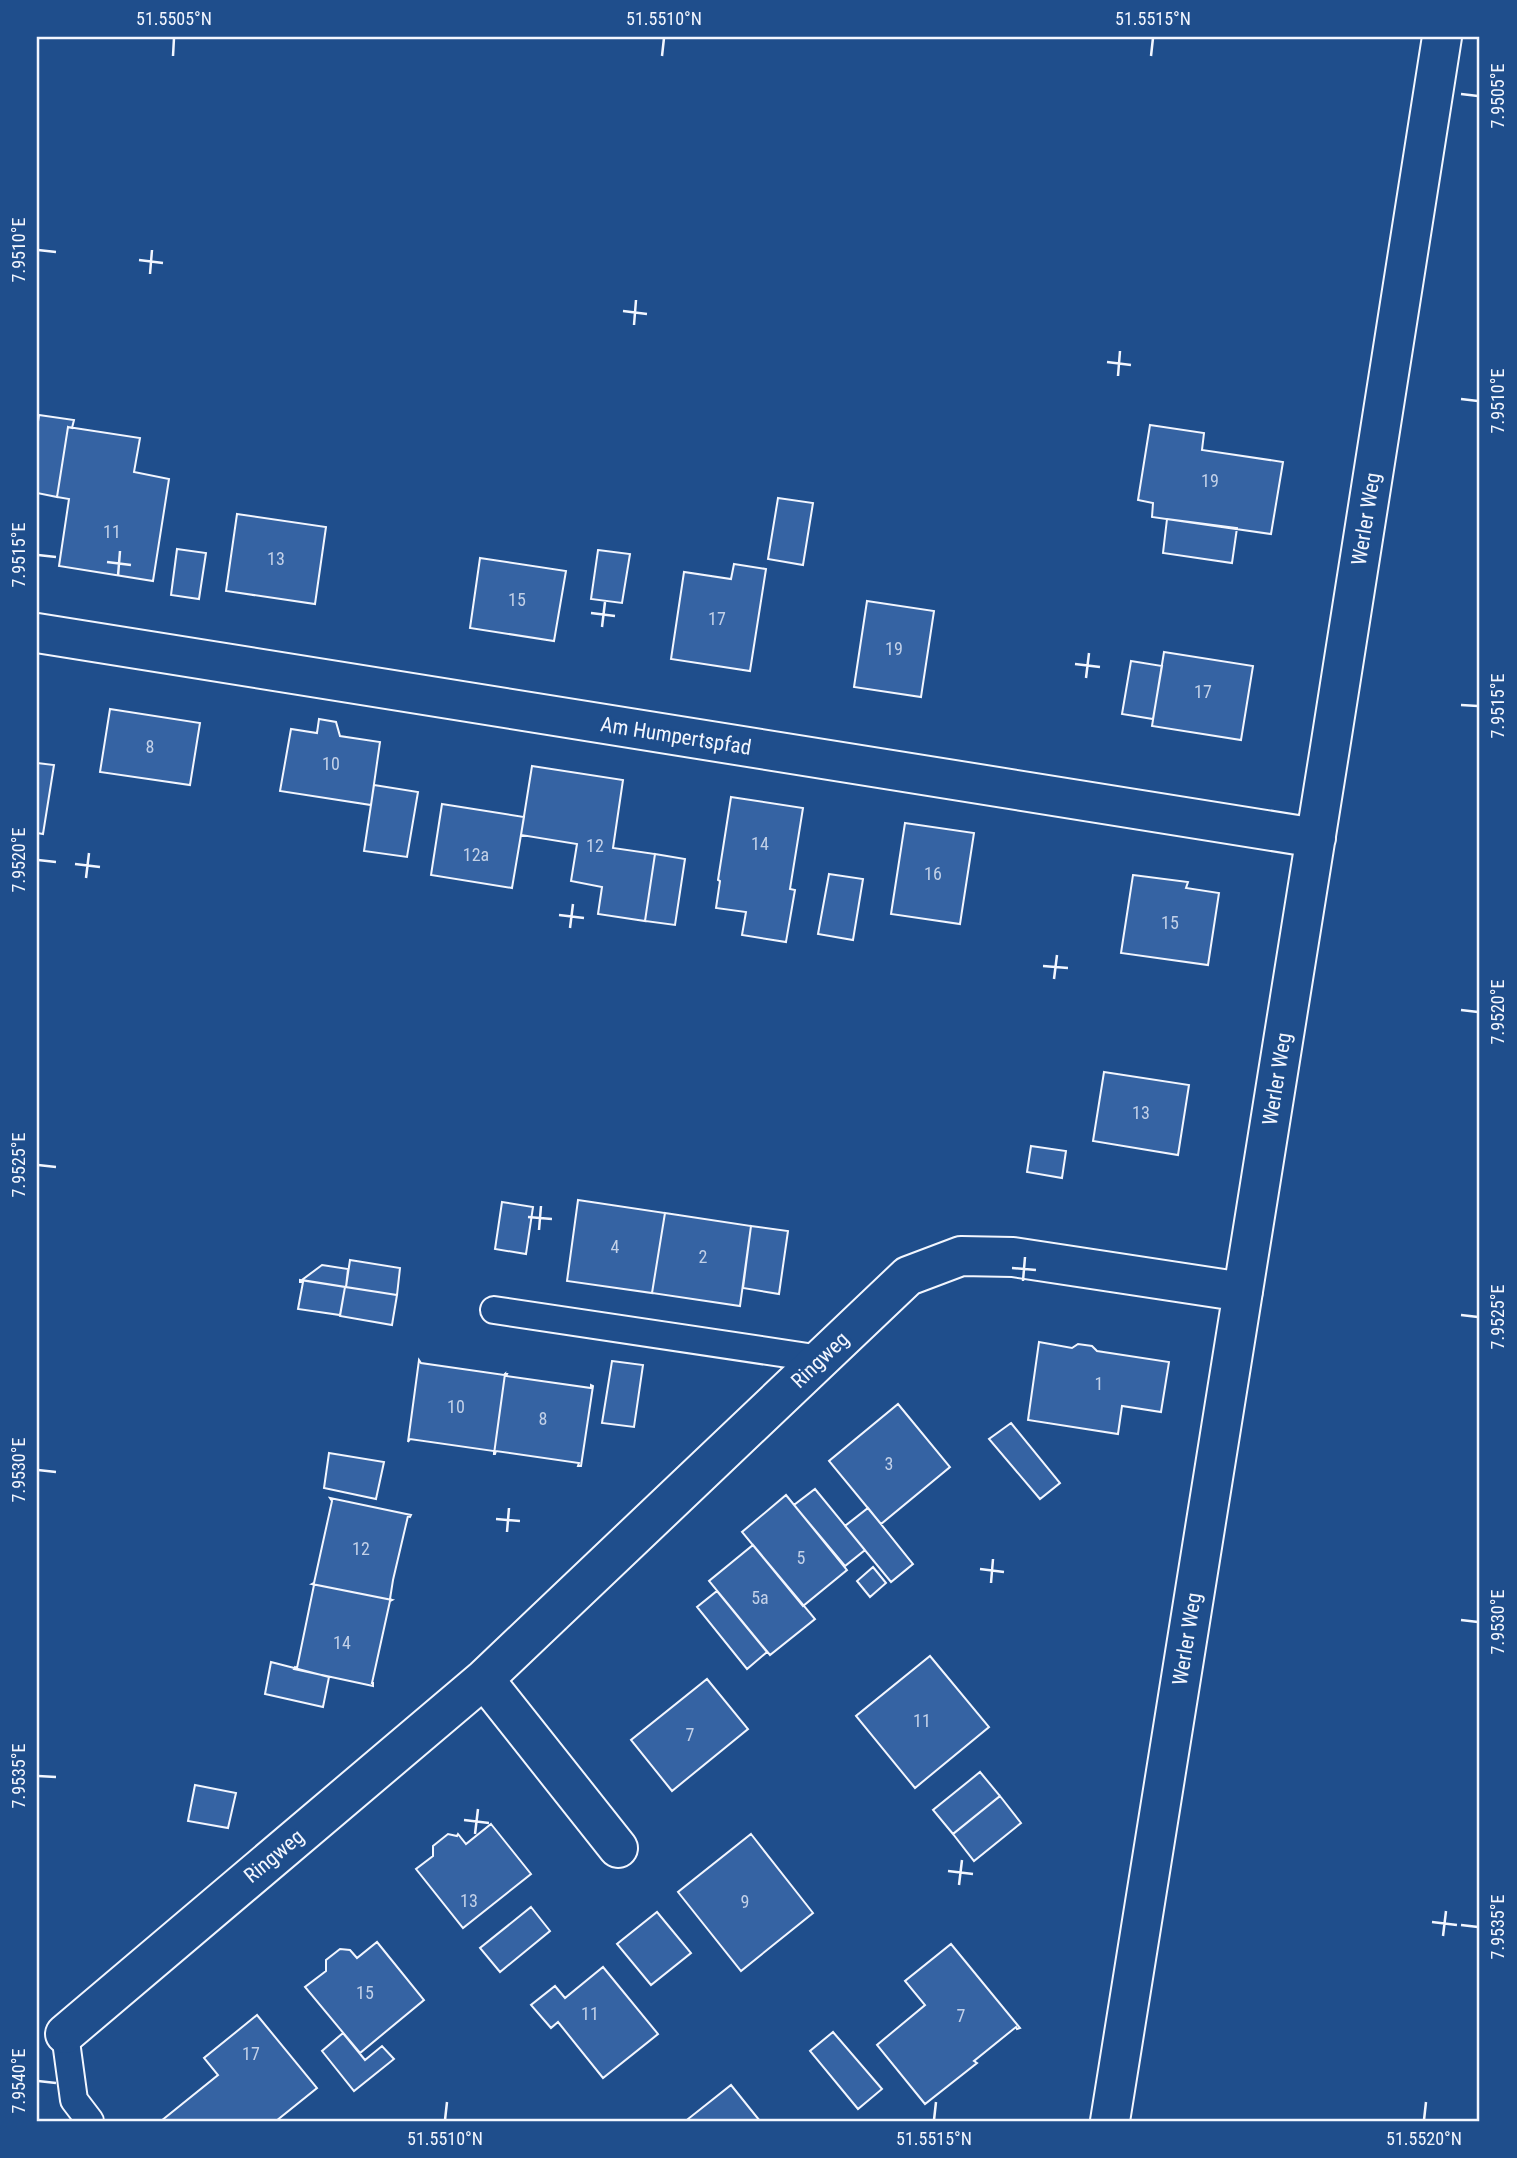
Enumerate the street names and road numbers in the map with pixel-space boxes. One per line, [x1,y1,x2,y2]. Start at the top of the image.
street label: Werler Weg [1347,471,1385,567]
street label: Am Humpertspfad [599,712,753,760]
street label: Werler Weg [1258,1031,1296,1127]
street label: Ringweg [786,1327,854,1393]
street label: Werler Weg [1168,1591,1206,1687]
street label: Ringweg [239,1824,309,1888]

